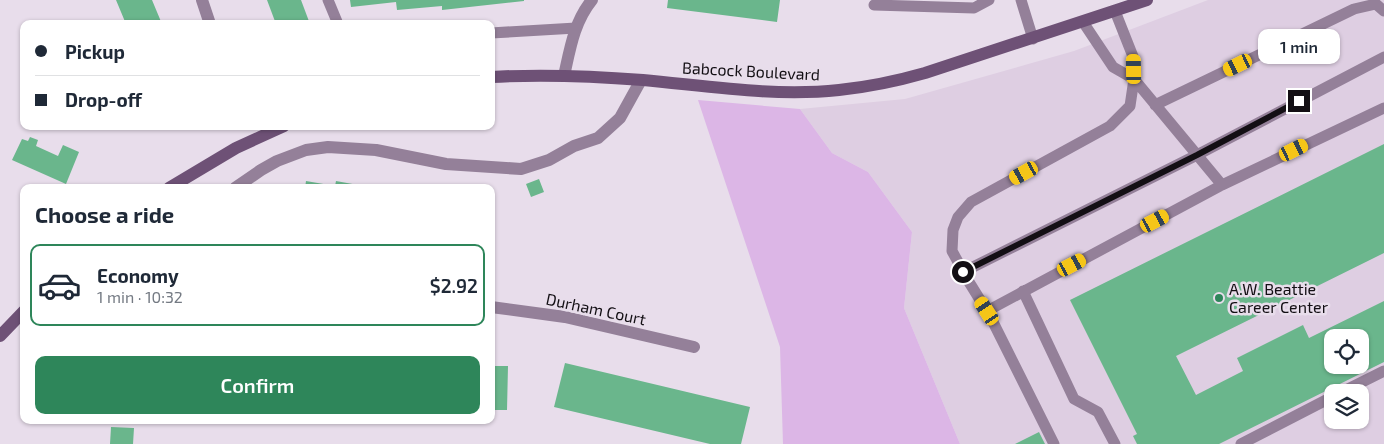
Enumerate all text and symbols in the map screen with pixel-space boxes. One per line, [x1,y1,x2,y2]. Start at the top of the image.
callout: 1 min [1258,28,1340,64]
text: 1 min [1280,37,1318,56]
text: Pickup [65,40,125,63]
car [1221,52,1254,78]
car [1126,54,1141,84]
street label: Babcock Boulevard [682,57,820,84]
text: Drop-off [65,88,142,111]
route end [1288,90,1310,112]
car [1277,137,1310,163]
car [1007,159,1040,187]
text: Choose a ride [35,201,174,227]
car [1138,207,1171,235]
car [1055,251,1088,279]
route start [952,261,974,283]
icon: car [37,263,82,308]
text: Economy [97,264,179,287]
text: $2.92 [430,274,478,297]
place label: A.W. Beattie Career Center [1229,279,1329,316]
text: 1 min · 10:32 [97,287,183,306]
street label: Durham Court [544,289,648,328]
marker: A.W. Beattie Career Center [1213,292,1225,304]
car [972,294,1001,328]
map controls [1324,329,1369,429]
button: locate [1324,329,1369,374]
button: Confirm [35,356,480,414]
button: layers [1324,384,1369,429]

